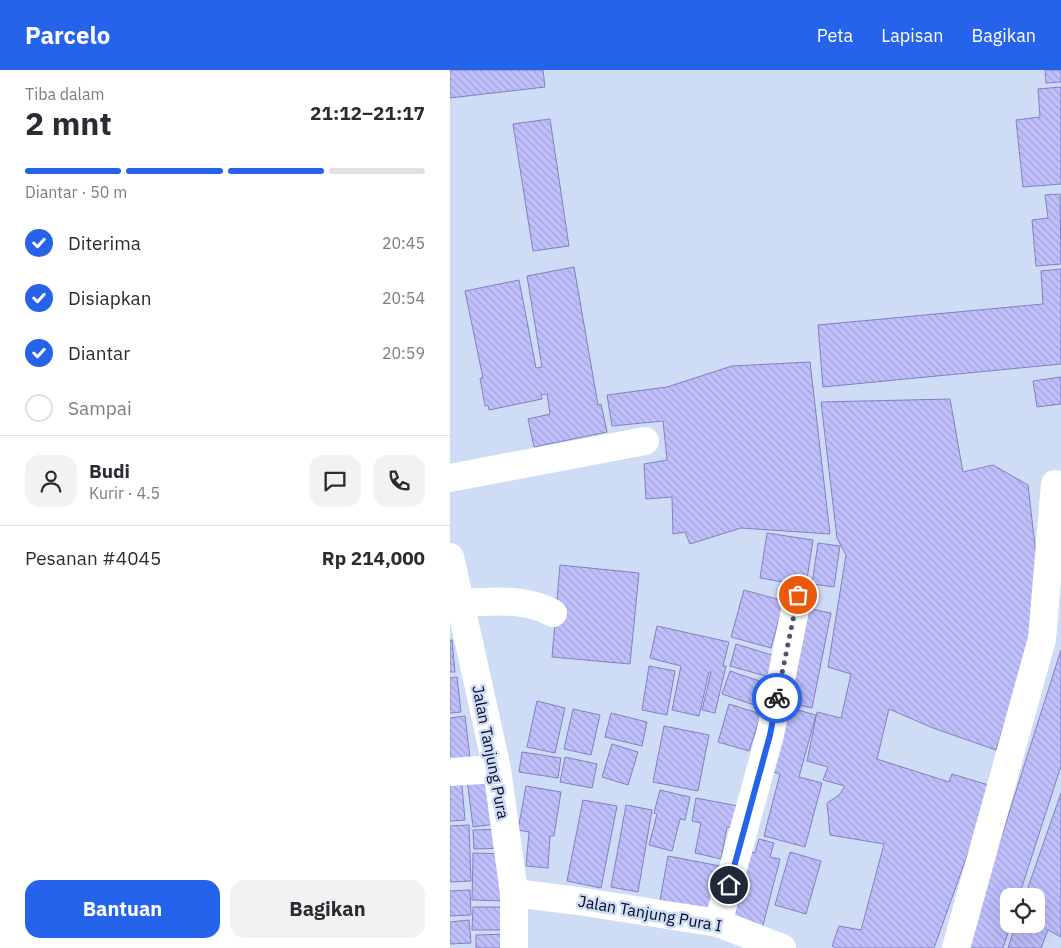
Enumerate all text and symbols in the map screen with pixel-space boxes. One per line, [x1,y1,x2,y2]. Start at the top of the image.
text: Parcelo [25,19,110,51]
text: Peta [817,24,853,47]
text: Lapisan [881,24,943,47]
text: Bagikan [971,24,1036,47]
text: Tiba dalam [25,84,104,104]
text: 21:12–21:17 [310,101,425,125]
text: 2 mnt [25,102,112,144]
text: Diantar · 50 m [25,182,127,202]
icon: check [25,229,53,257]
text: Diterima [68,231,141,255]
text: 20:45 [382,233,425,253]
icon: check [25,284,53,312]
text: Disiapkan [68,286,152,310]
text: 20:54 [382,288,425,308]
icon: check [25,339,53,367]
text: Diantar [68,341,130,365]
text: 20:59 [382,343,425,363]
text: Sampai [68,396,132,420]
button: person [25,455,77,507]
button: chat [309,455,361,507]
button: phone [373,455,425,507]
text: Budi [89,459,130,483]
text: Kurir · 4.5 [89,483,160,503]
text: Pesanan #4045 [25,546,161,570]
text: Rp 214,000 [322,546,425,570]
pin [777,574,819,616]
icon: bag [784,581,812,609]
courier [752,673,802,723]
street label: Jalan Tanjung Pura [468,684,514,821]
icon: bike [763,684,791,712]
pin [708,864,750,906]
icon: home [715,871,743,899]
button: Bantuan [25,880,220,938]
button: Bagikan [230,880,425,938]
map controls [1000,888,1045,933]
button: locate [1000,888,1045,933]
street label: Jalan Tanjung Pura I [576,890,724,936]

